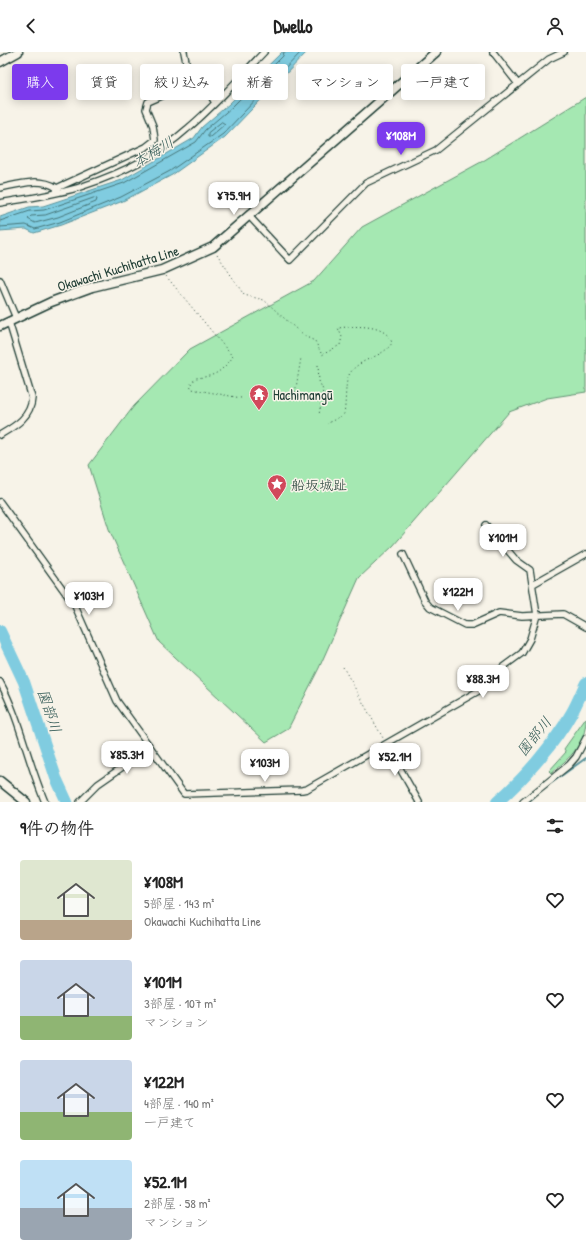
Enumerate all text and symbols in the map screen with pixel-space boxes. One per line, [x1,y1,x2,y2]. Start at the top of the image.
text: Dwello [273,14,313,39]
icon: back [20,15,42,37]
icon: person [544,15,566,37]
chip: 購入 [12,64,68,100]
chip: 賃貸 [76,64,132,100]
chip: 絞り込み [140,64,224,100]
chip: 新着 [232,64,288,100]
chip: マンション [296,64,393,100]
chip: 一戸建て [401,64,485,100]
pin: ¥108M [373,122,429,156]
text: ¥108M [386,126,416,144]
water label: 本梅川 [128,131,178,173]
pin: ¥75.9M [201,182,267,216]
text: ¥75.9M [217,186,251,204]
street label: Okawachi Kuchihatta Line [55,240,181,296]
temple icon: Hachimangū [248,383,270,411]
place label: Hachimangū [273,385,333,405]
place icon: 船坂城趾 [266,473,288,501]
place label: 船坂城趾 [291,475,347,494]
pin: ¥101M [475,524,531,558]
text: ¥101M [488,528,518,546]
pin: ¥122M [430,578,486,612]
pin: ¥103M [61,582,117,616]
text: ¥122M [443,582,473,600]
text: ¥103M [74,586,104,604]
pin: ¥88.3M [450,665,516,699]
text: ¥88.3M [466,669,500,687]
water label: 園部川 [33,686,67,736]
water label: 園部川 [512,712,556,760]
pin: ¥85.3M [94,741,160,775]
pin: ¥52.1M [362,743,428,777]
text: ¥85.3M [110,745,144,763]
text: ¥52.1M [379,747,411,765]
pin: ¥103M [237,749,293,783]
text: ¥103M [250,753,280,771]
icon: filters [544,815,566,837]
text: 9件の物件 [20,816,94,839]
text: ¥108M [144,870,183,893]
icon: home [52,876,100,924]
icon: heart [544,889,566,911]
text: 5部屋 · 143 m² [144,894,214,912]
text: Okawachi Kuchihatta Line [144,912,261,930]
text: ¥101M [144,970,182,993]
icon: home [52,976,100,1024]
icon: heart [544,989,566,1011]
text: 3部屋 · 107 m² [144,994,216,1012]
text: マンション [144,1013,208,1031]
text: ¥122M [144,1070,184,1093]
icon: home [52,1076,100,1124]
icon: heart [544,1089,566,1111]
text: 4部屋 · 140 m² [144,1094,214,1112]
text: 一戸建て [144,1113,196,1131]
text: ¥52.1M [144,1170,187,1193]
icon: home [52,1176,100,1224]
icon: heart [544,1189,566,1211]
text: 2部屋 · 58 m² [144,1194,211,1212]
text: マンション [144,1213,208,1231]

